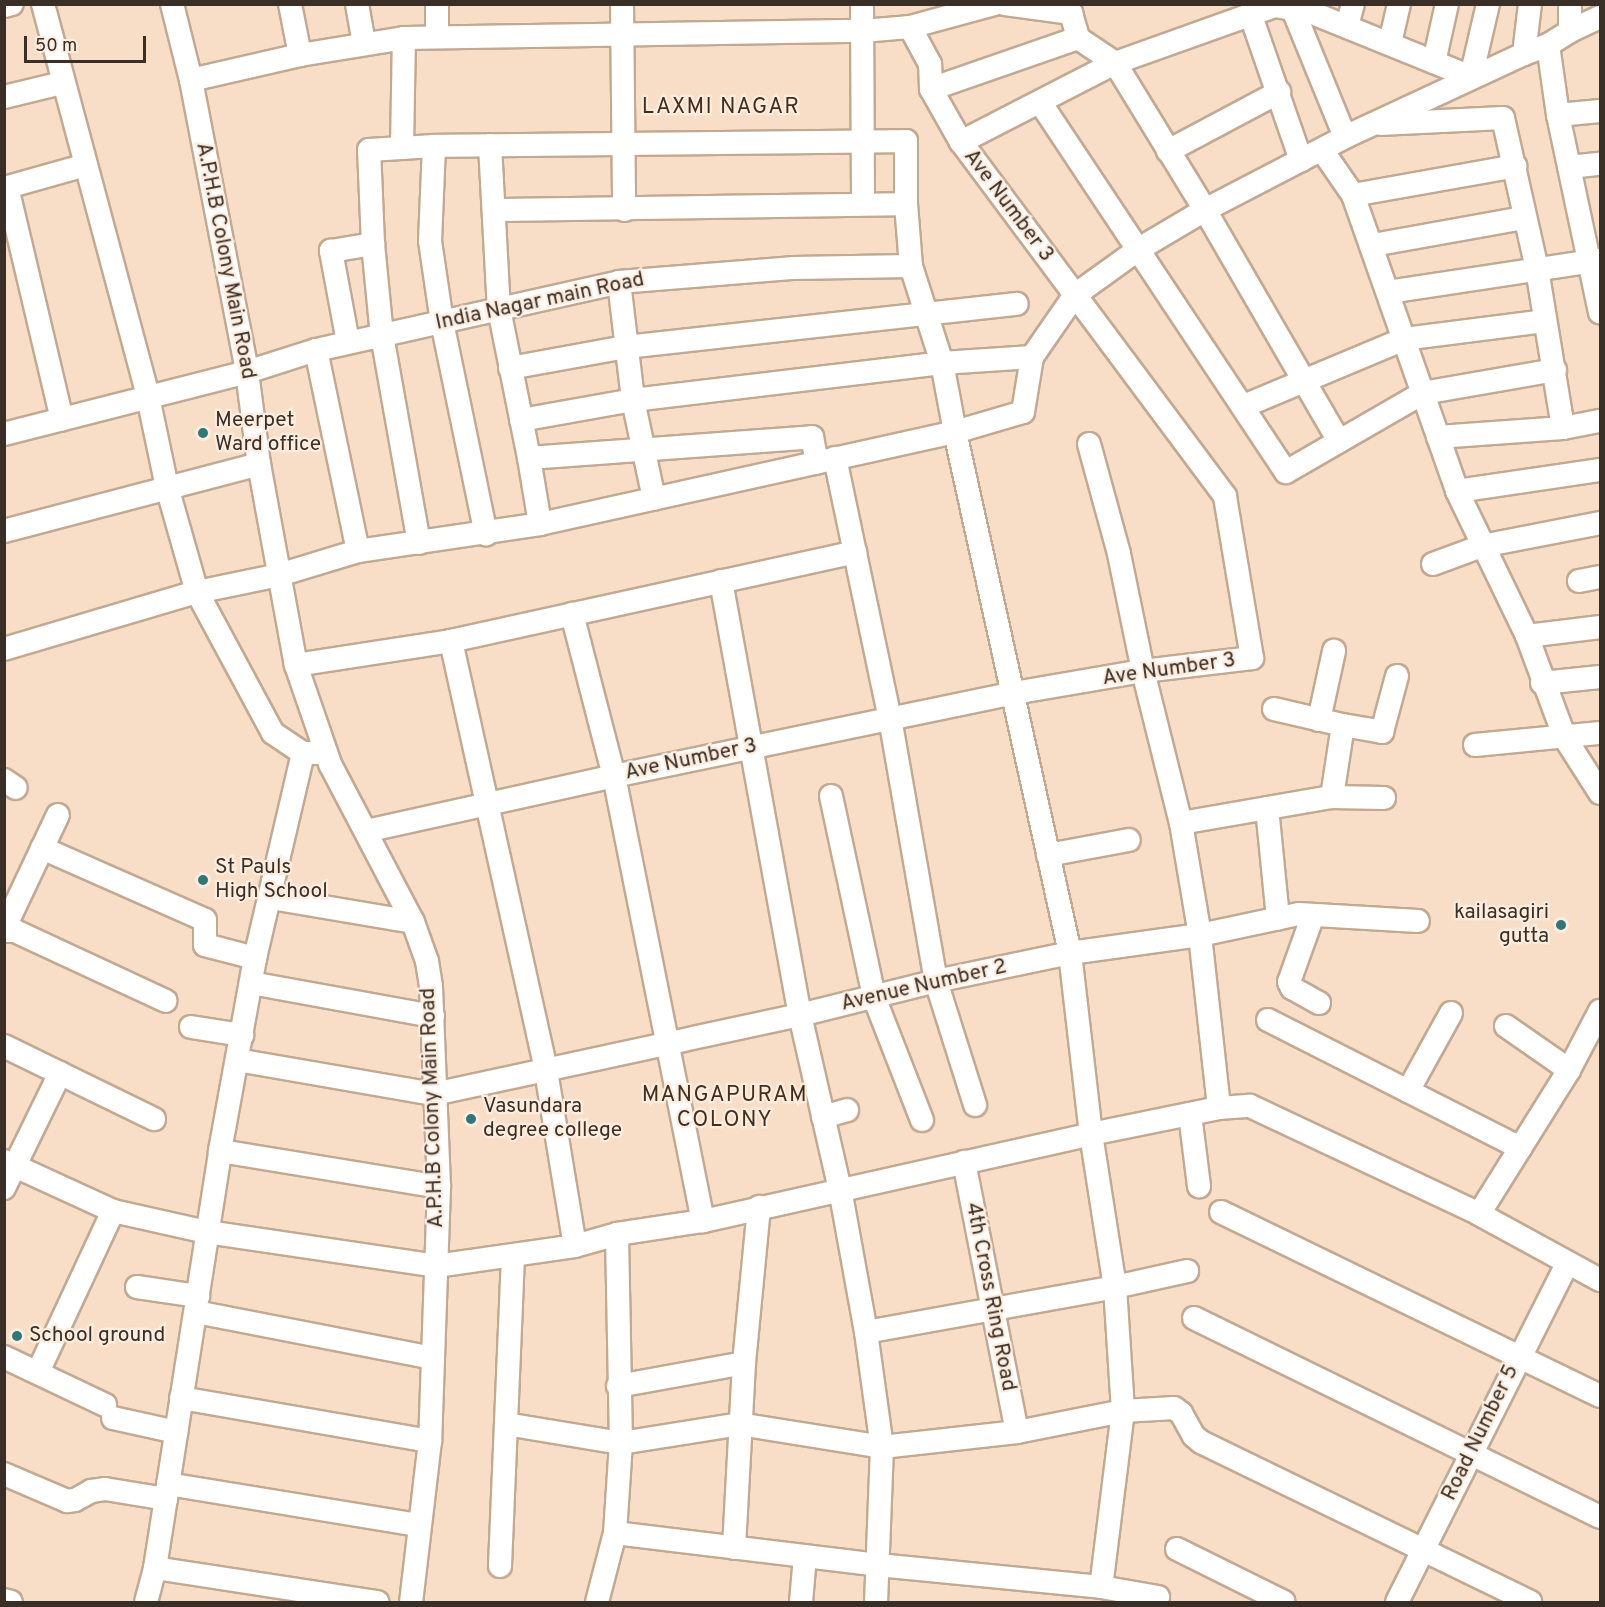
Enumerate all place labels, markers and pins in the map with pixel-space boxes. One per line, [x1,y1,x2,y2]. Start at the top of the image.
place label: Meerpet Ward office [215,408,321,458]
marker: Meerpet Ward office [196,426,210,440]
place label: St Pauls High School [215,855,328,905]
marker: St Pauls High School [196,873,210,887]
place label: kailasagiri gutta [1454,900,1549,950]
marker: kailasagiri gutta [1554,918,1568,932]
place label: Vasundara degree college [483,1094,622,1144]
marker: Vasundara degree college [464,1112,478,1126]
place label: School ground [29,1323,165,1349]
marker: School ground [10,1329,24,1343]

